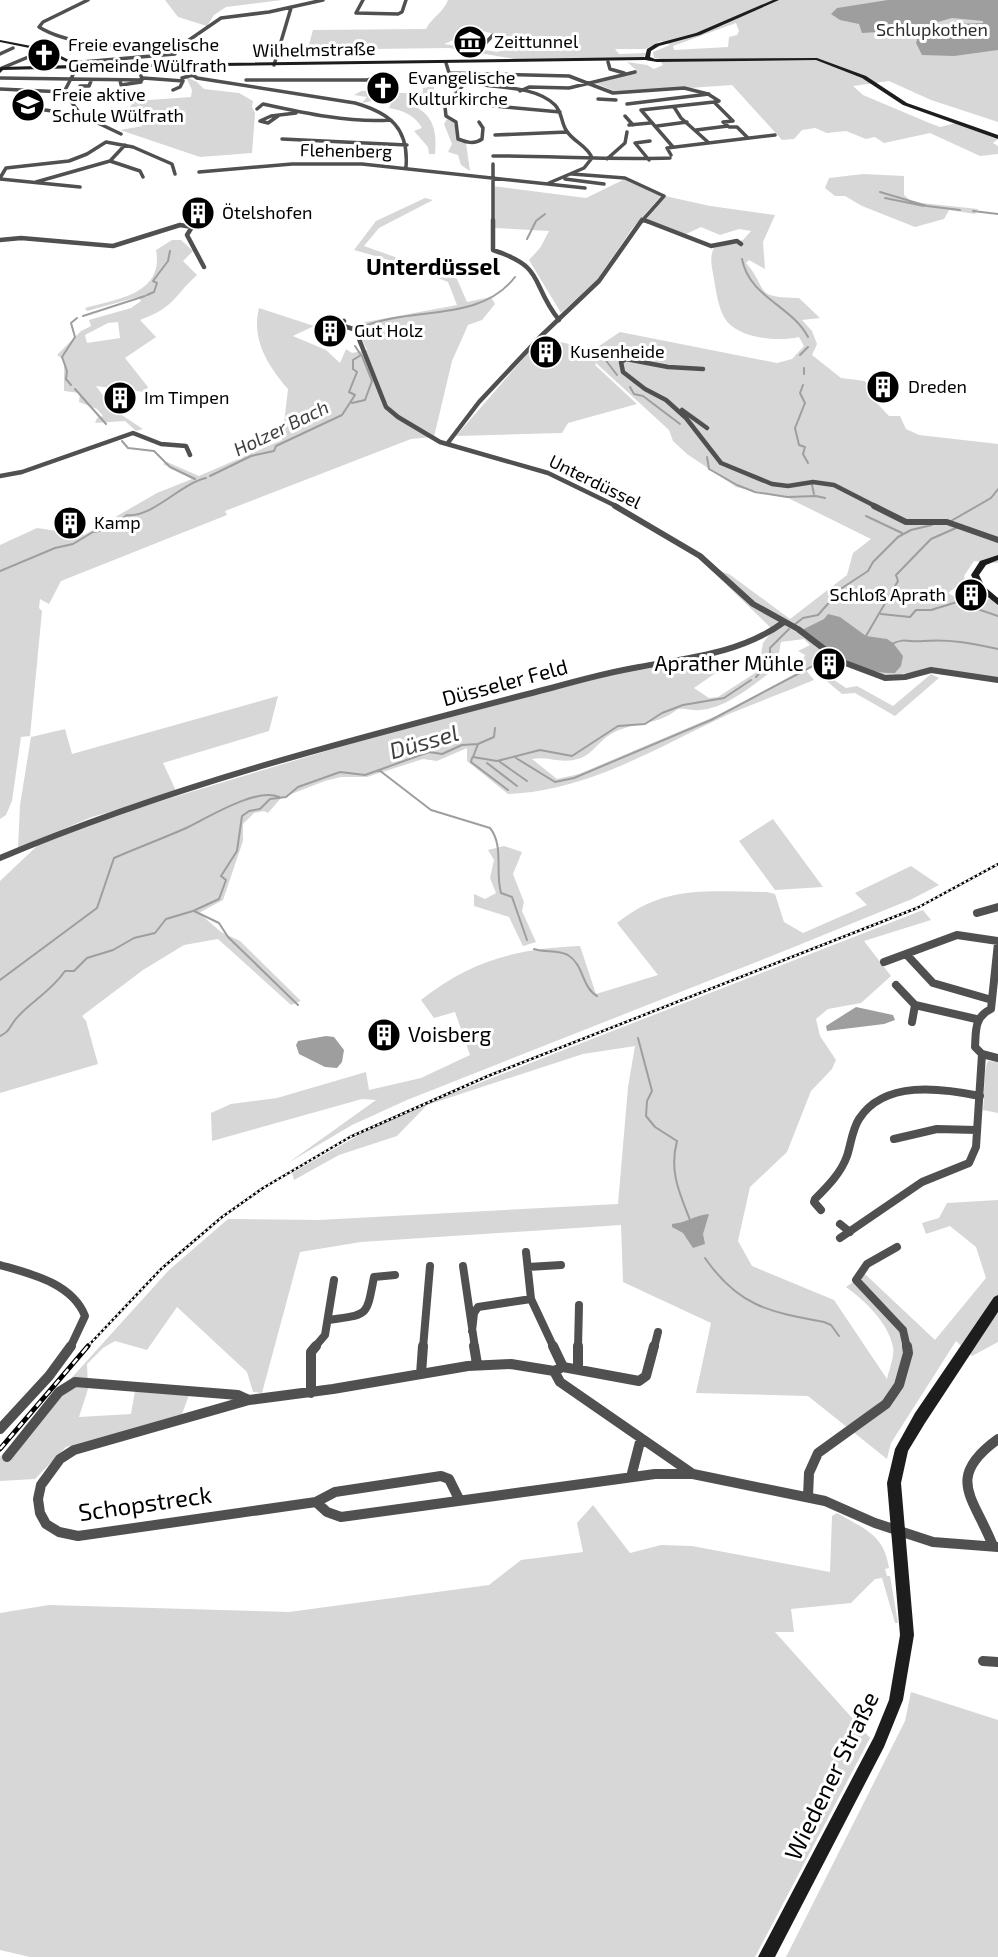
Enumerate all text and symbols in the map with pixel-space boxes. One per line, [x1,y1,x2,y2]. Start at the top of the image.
park label: Schlupkothen [876,18,988,40]
museum icon: Zeittunnel [451,23,489,61]
place label: Zeittunnel [494,30,579,52]
place label: Freie evangelische Gemeinde Wülfrath [68,33,227,76]
church icon: Freie evangelische Gemeinde Wülfrath [25,36,63,74]
street label: Wilhelmstraße [252,37,376,61]
place label: Evangelische Kulturkirche [408,66,515,109]
church icon: Evangelische Kulturkirche [364,69,402,107]
place label: Freie aktive Schule Wülfrath [52,83,184,126]
school or university icon: Freie aktive Schule Wülfrath [9,86,47,124]
street label: Flehenberg [300,138,392,162]
building icon: Ötelshofen [179,194,217,232]
place label: Ötelshofen [222,201,313,223]
district label: Unterdüssel [366,252,500,280]
building icon: Gut Holz [311,312,349,350]
place label: Gut Holz [354,319,423,341]
building icon: Kusenheide [527,333,565,371]
place label: Kusenheide [570,340,665,362]
building icon: Dreden [864,368,902,406]
place label: Dreden [908,375,967,397]
building icon: Im Timpen [101,379,139,417]
place label: Im Timpen [144,386,229,408]
water label: Holzer Bach [229,395,332,460]
street label: Unterdüssel [546,449,646,513]
building icon: Kamp [51,504,89,542]
place label: Kamp [94,511,141,533]
building icon: Schloß Aprath [952,576,990,614]
place label: Schloß Aprath [830,583,946,605]
building icon: Aprather Mühle [810,645,848,683]
place label: Aprather Mühle [655,650,804,675]
street label: Düsseler Feld [439,653,570,710]
water label: Düssel [386,718,462,764]
building icon: Voisberg [365,1016,403,1054]
place label: Voisberg [408,1021,491,1046]
street label: Schopstreck [76,1479,213,1526]
street label: Wiedener Straße [777,1686,884,1864]

